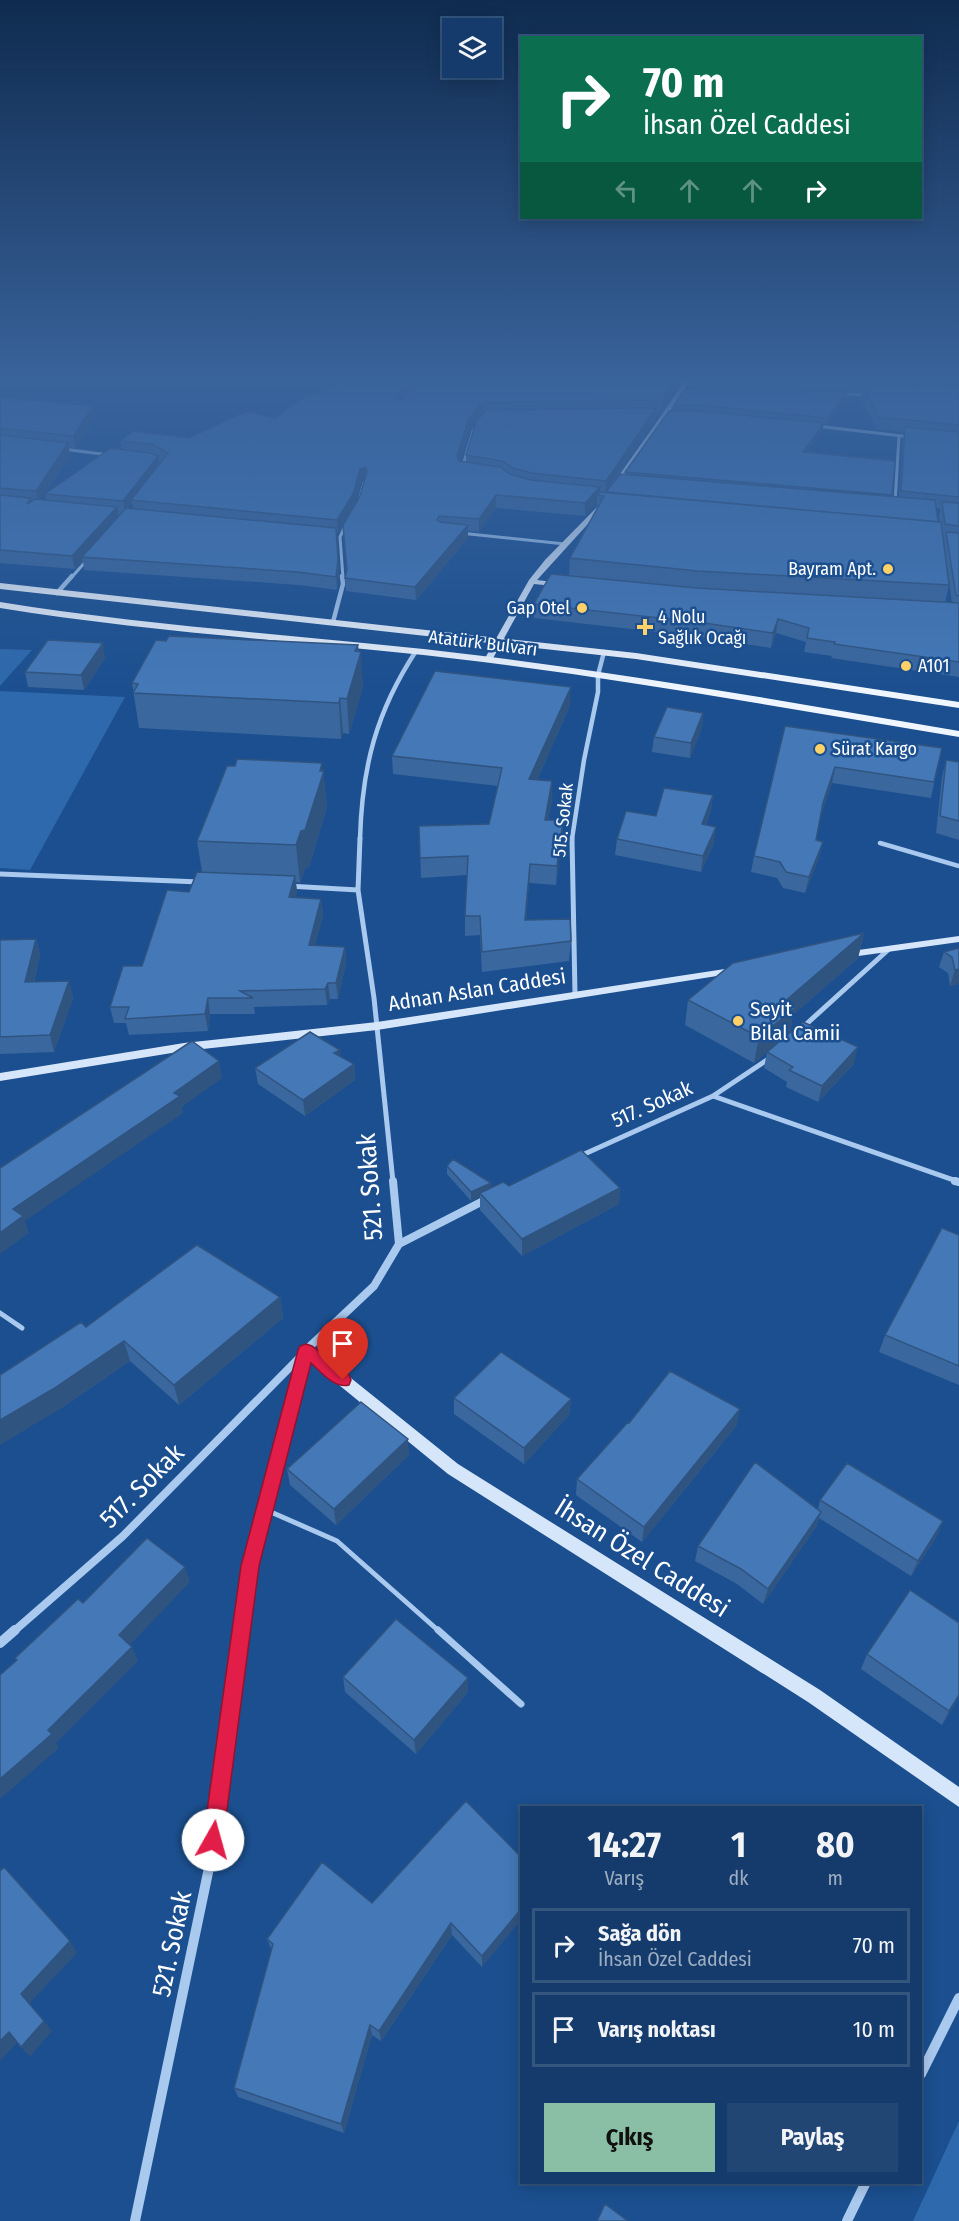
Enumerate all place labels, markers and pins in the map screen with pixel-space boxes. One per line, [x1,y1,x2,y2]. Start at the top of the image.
place label: Bayram Apt. [788,558,876,580]
marker: Bayram Apt. [881,562,895,576]
place label: Gap Otel [506,597,570,619]
marker: Gap Otel [575,601,589,615]
place label: 4 Nolu Sağlık Ocağı [658,606,746,649]
marker: 4 Nolu Sağlık Ocağı [636,618,654,636]
place label: A101 [918,655,950,677]
marker: A101 [899,659,913,673]
place label: Sürat Kargo [832,738,917,760]
marker: Sürat Kargo [813,742,827,756]
place label: Seyit Bilal Camii [750,996,840,1046]
marker: Seyit Bilal Camii [731,1014,745,1028]
pin [317,1318,368,1380]

